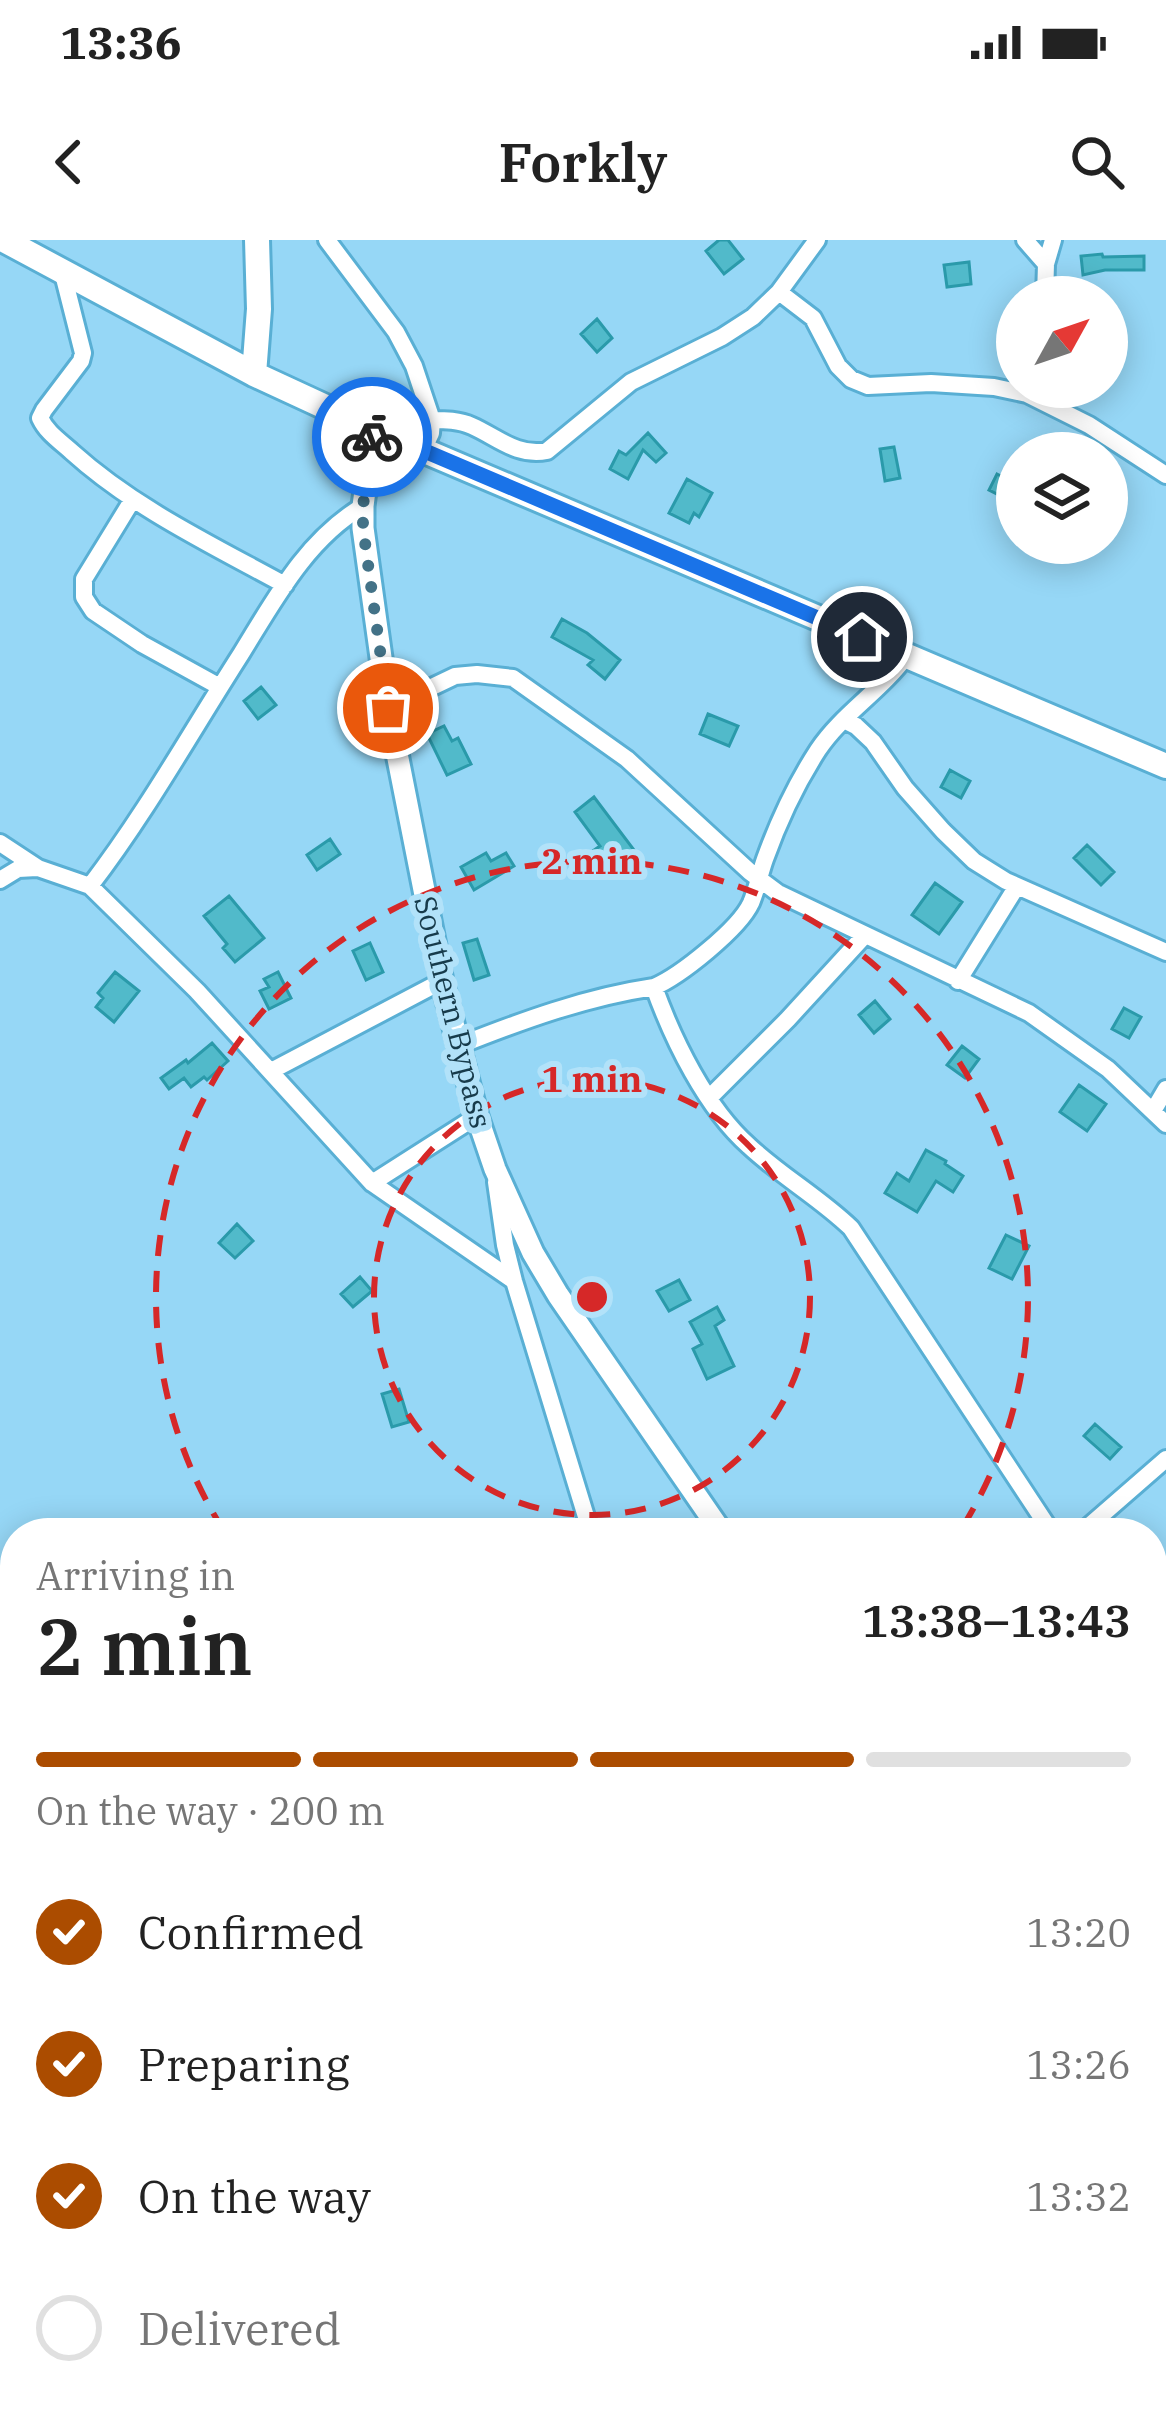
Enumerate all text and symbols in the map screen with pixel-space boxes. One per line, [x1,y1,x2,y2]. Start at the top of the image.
text: 13:36 [60,13,182,71]
text: Forkly [499,127,667,197]
icon: back [36,129,102,195]
icon: search [1064,129,1130,195]
north arrow [996,276,1128,408]
map controls [996,276,1128,564]
courier [312,377,432,497]
icon: bike [339,404,405,470]
button: layers [996,432,1128,564]
pin [811,586,913,688]
icon: home [829,604,895,670]
pin [337,657,439,759]
icon: bag [355,675,421,741]
text: 2 min [542,837,642,884]
street label: Southern Bypass [406,892,502,1132]
text: 1 min [542,1055,642,1102]
centre of rings [571,1276,613,1318]
text: Arriving in [36,1550,235,1601]
text: 13:38–13:43 [862,1591,1131,1649]
text: 2 min [36,1595,253,1696]
text: On the way · 200 m [36,1785,385,1836]
icon: check [36,1899,102,1965]
text: Confirmed [138,1903,364,1961]
text: 13:20 [1026,1907,1131,1958]
icon: check [36,2031,102,2097]
text: Preparing [138,2035,350,2093]
text: 13:26 [1026,2039,1131,2090]
icon: check [36,2163,102,2229]
text: On the way [138,2167,371,2225]
text: 13:32 [1026,2171,1131,2222]
text: Delivered [138,2299,341,2357]

